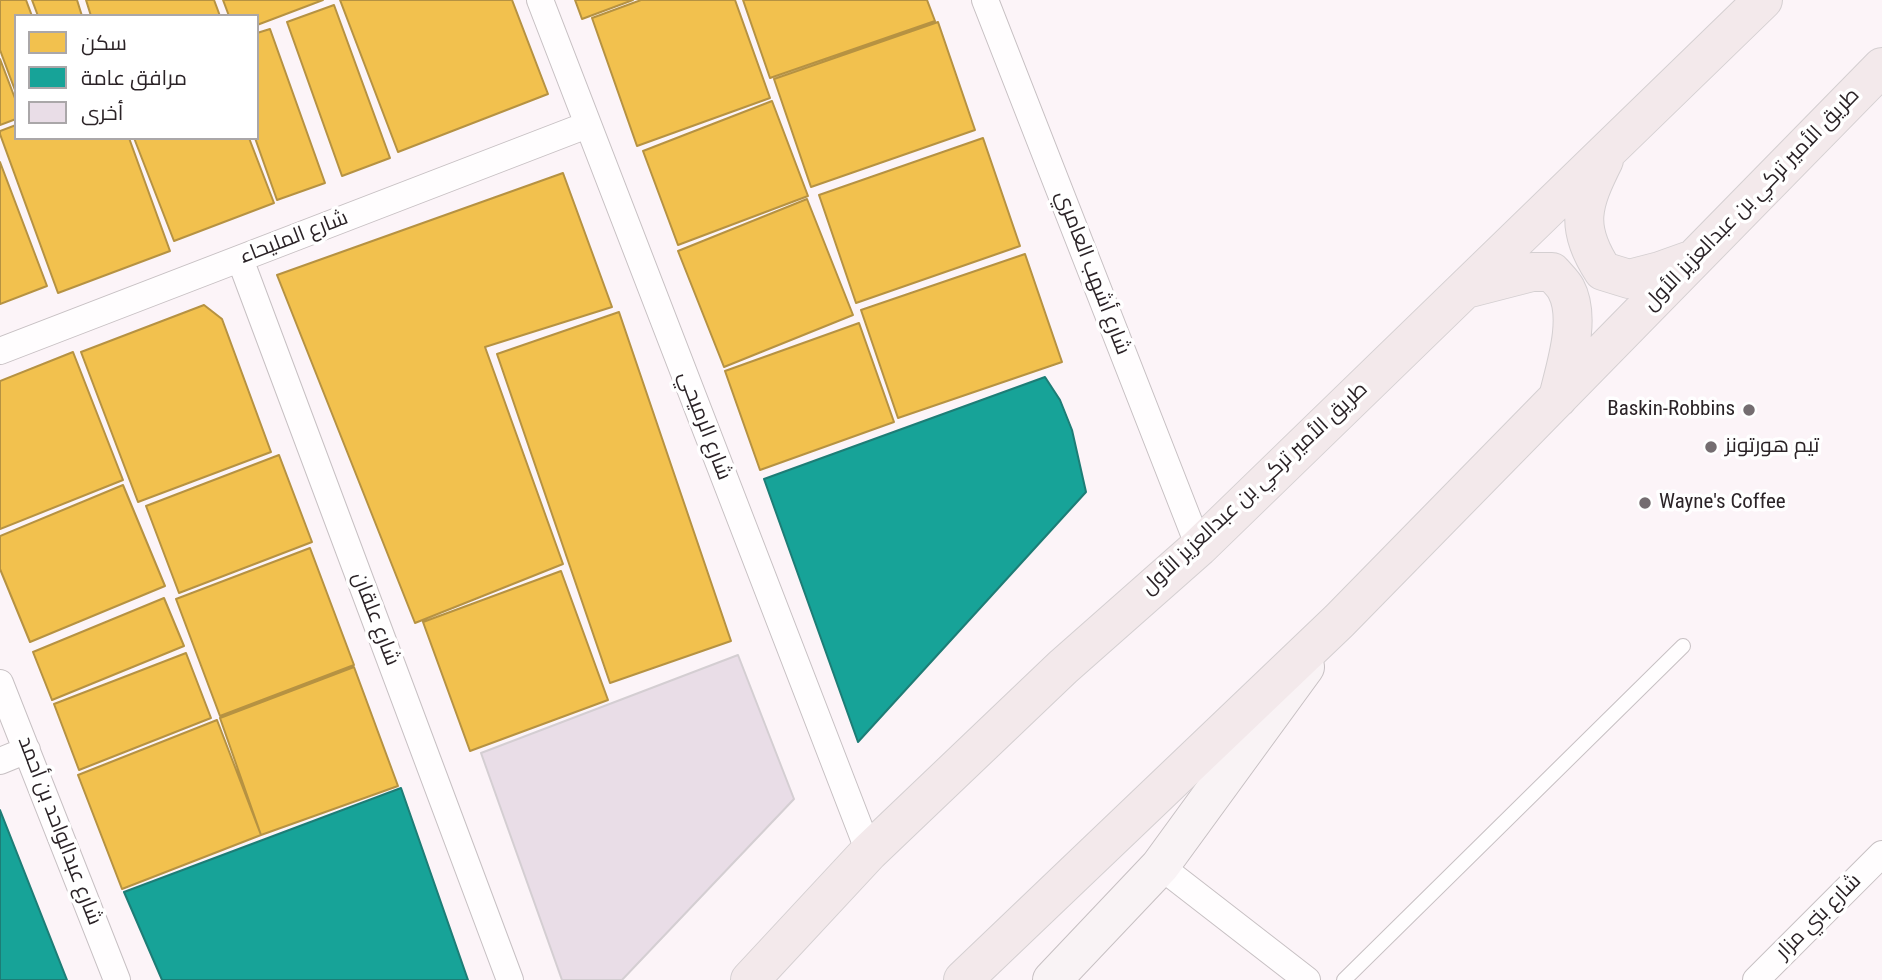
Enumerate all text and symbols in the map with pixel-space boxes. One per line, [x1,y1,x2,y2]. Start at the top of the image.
legend [14,14,259,140]
text: سكن [81,31,127,55]
text: مرافق عامة [81,66,187,90]
street label: طريق الأمير تركي بن عبدالعزيز الأول [1639,83,1865,317]
text: أخرى [81,101,123,125]
street label: شارع أشهب العامري [1049,187,1135,359]
street label: شارع المليحاء [236,206,352,270]
street label: شارع الرميحي [672,368,736,484]
street label: طريق الأمير تركي بن عبدالعزيز الأول [1137,377,1373,601]
place label: Baskin-Robbins [1607,397,1735,423]
marker: Baskin-Robbins [1741,402,1757,418]
place label: تيم هورتونز [1725,434,1819,460]
marker: تيم هورتونز [1703,439,1719,455]
place label: Wayne's Coffee [1659,490,1786,516]
marker: Wayne's Coffee [1637,495,1653,511]
street label: شارع علقان [346,569,404,669]
street label: شارع عبدالواحد بن أحمد [11,733,107,929]
street label: شارع بني مزار [1771,869,1867,965]

